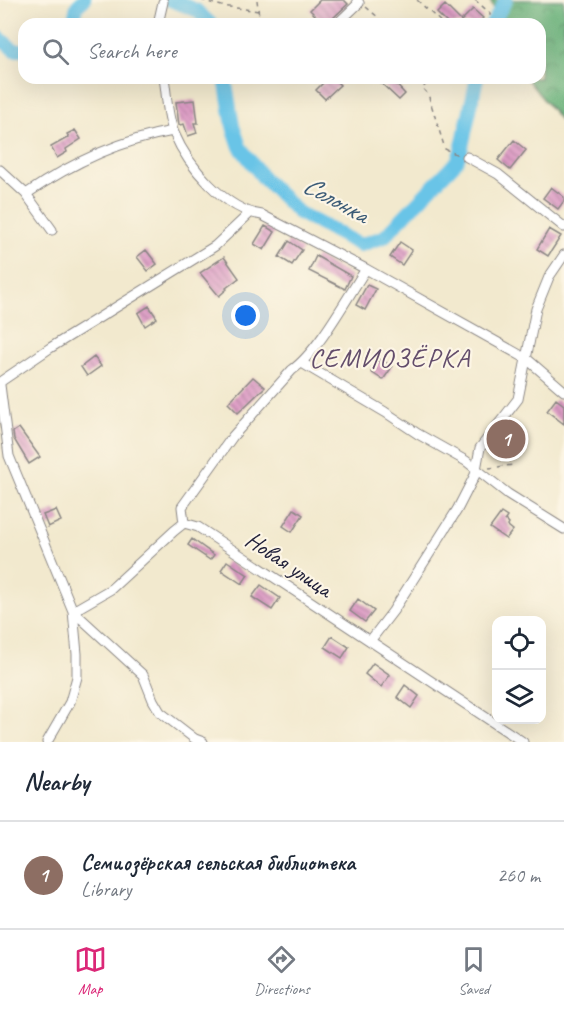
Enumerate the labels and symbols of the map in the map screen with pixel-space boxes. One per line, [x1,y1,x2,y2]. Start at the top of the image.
water label: Солонка [297,168,377,232]
your location [231,301,260,330]
district label: СЕМИОЗЁРКА [309,341,471,375]
pin: 1 [486,416,526,462]
street label: Новая улица [240,524,340,605]

